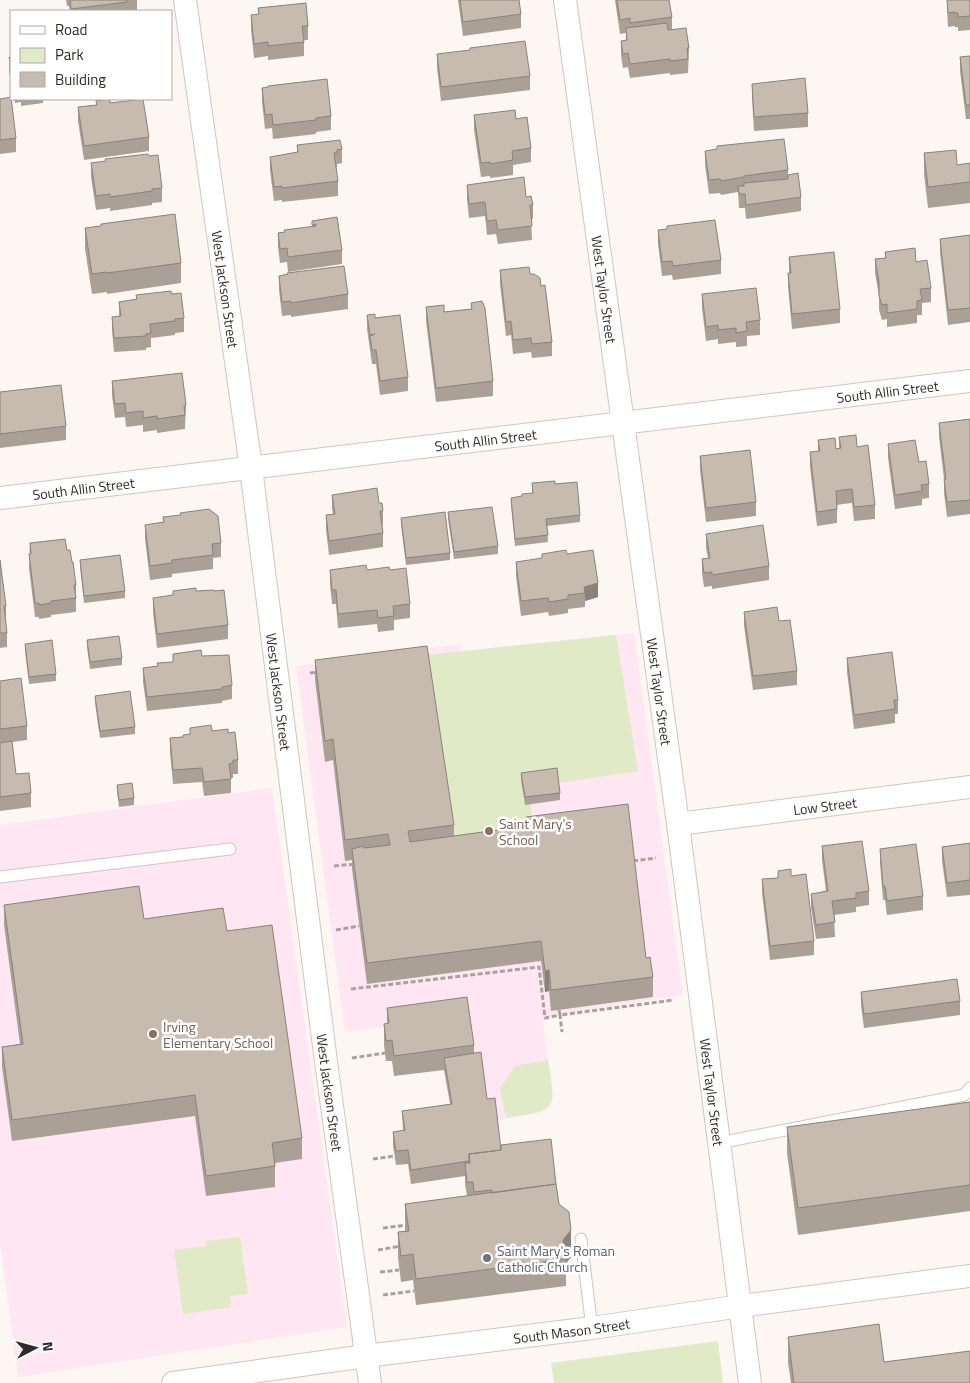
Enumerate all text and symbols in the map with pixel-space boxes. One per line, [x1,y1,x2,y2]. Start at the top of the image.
legend [10,10,172,100]
text: Road [55,18,87,41]
text: Park [55,43,84,66]
text: Building [55,68,106,91]
street label: West Jackson Street [207,229,244,349]
street label: West Taylor Street [587,234,622,344]
street label: South Allin Street [835,374,940,408]
street label: South Allin Street [433,423,538,456]
street label: South Allin Street [31,471,136,505]
street label: West Jackson Street [261,632,297,752]
street label: West Taylor Street [642,636,678,747]
street label: Low Street [792,791,858,820]
place label: Saint Mary's School [499,813,572,850]
marker: Saint Mary's School [483,825,495,837]
place label: Irving Elementary School [163,1016,273,1053]
marker: Irving Elementary School [147,1028,159,1040]
street label: West Jackson Street [312,1032,349,1152]
street label: West Taylor Street [695,1037,730,1147]
place label: Saint Mary's Roman Catholic Church [497,1240,615,1277]
marker: Saint Mary's Roman Catholic Church [481,1252,493,1264]
street label: South Mason Street [512,1312,631,1348]
north arrow [10,1323,60,1373]
text: N [37,1341,59,1353]

